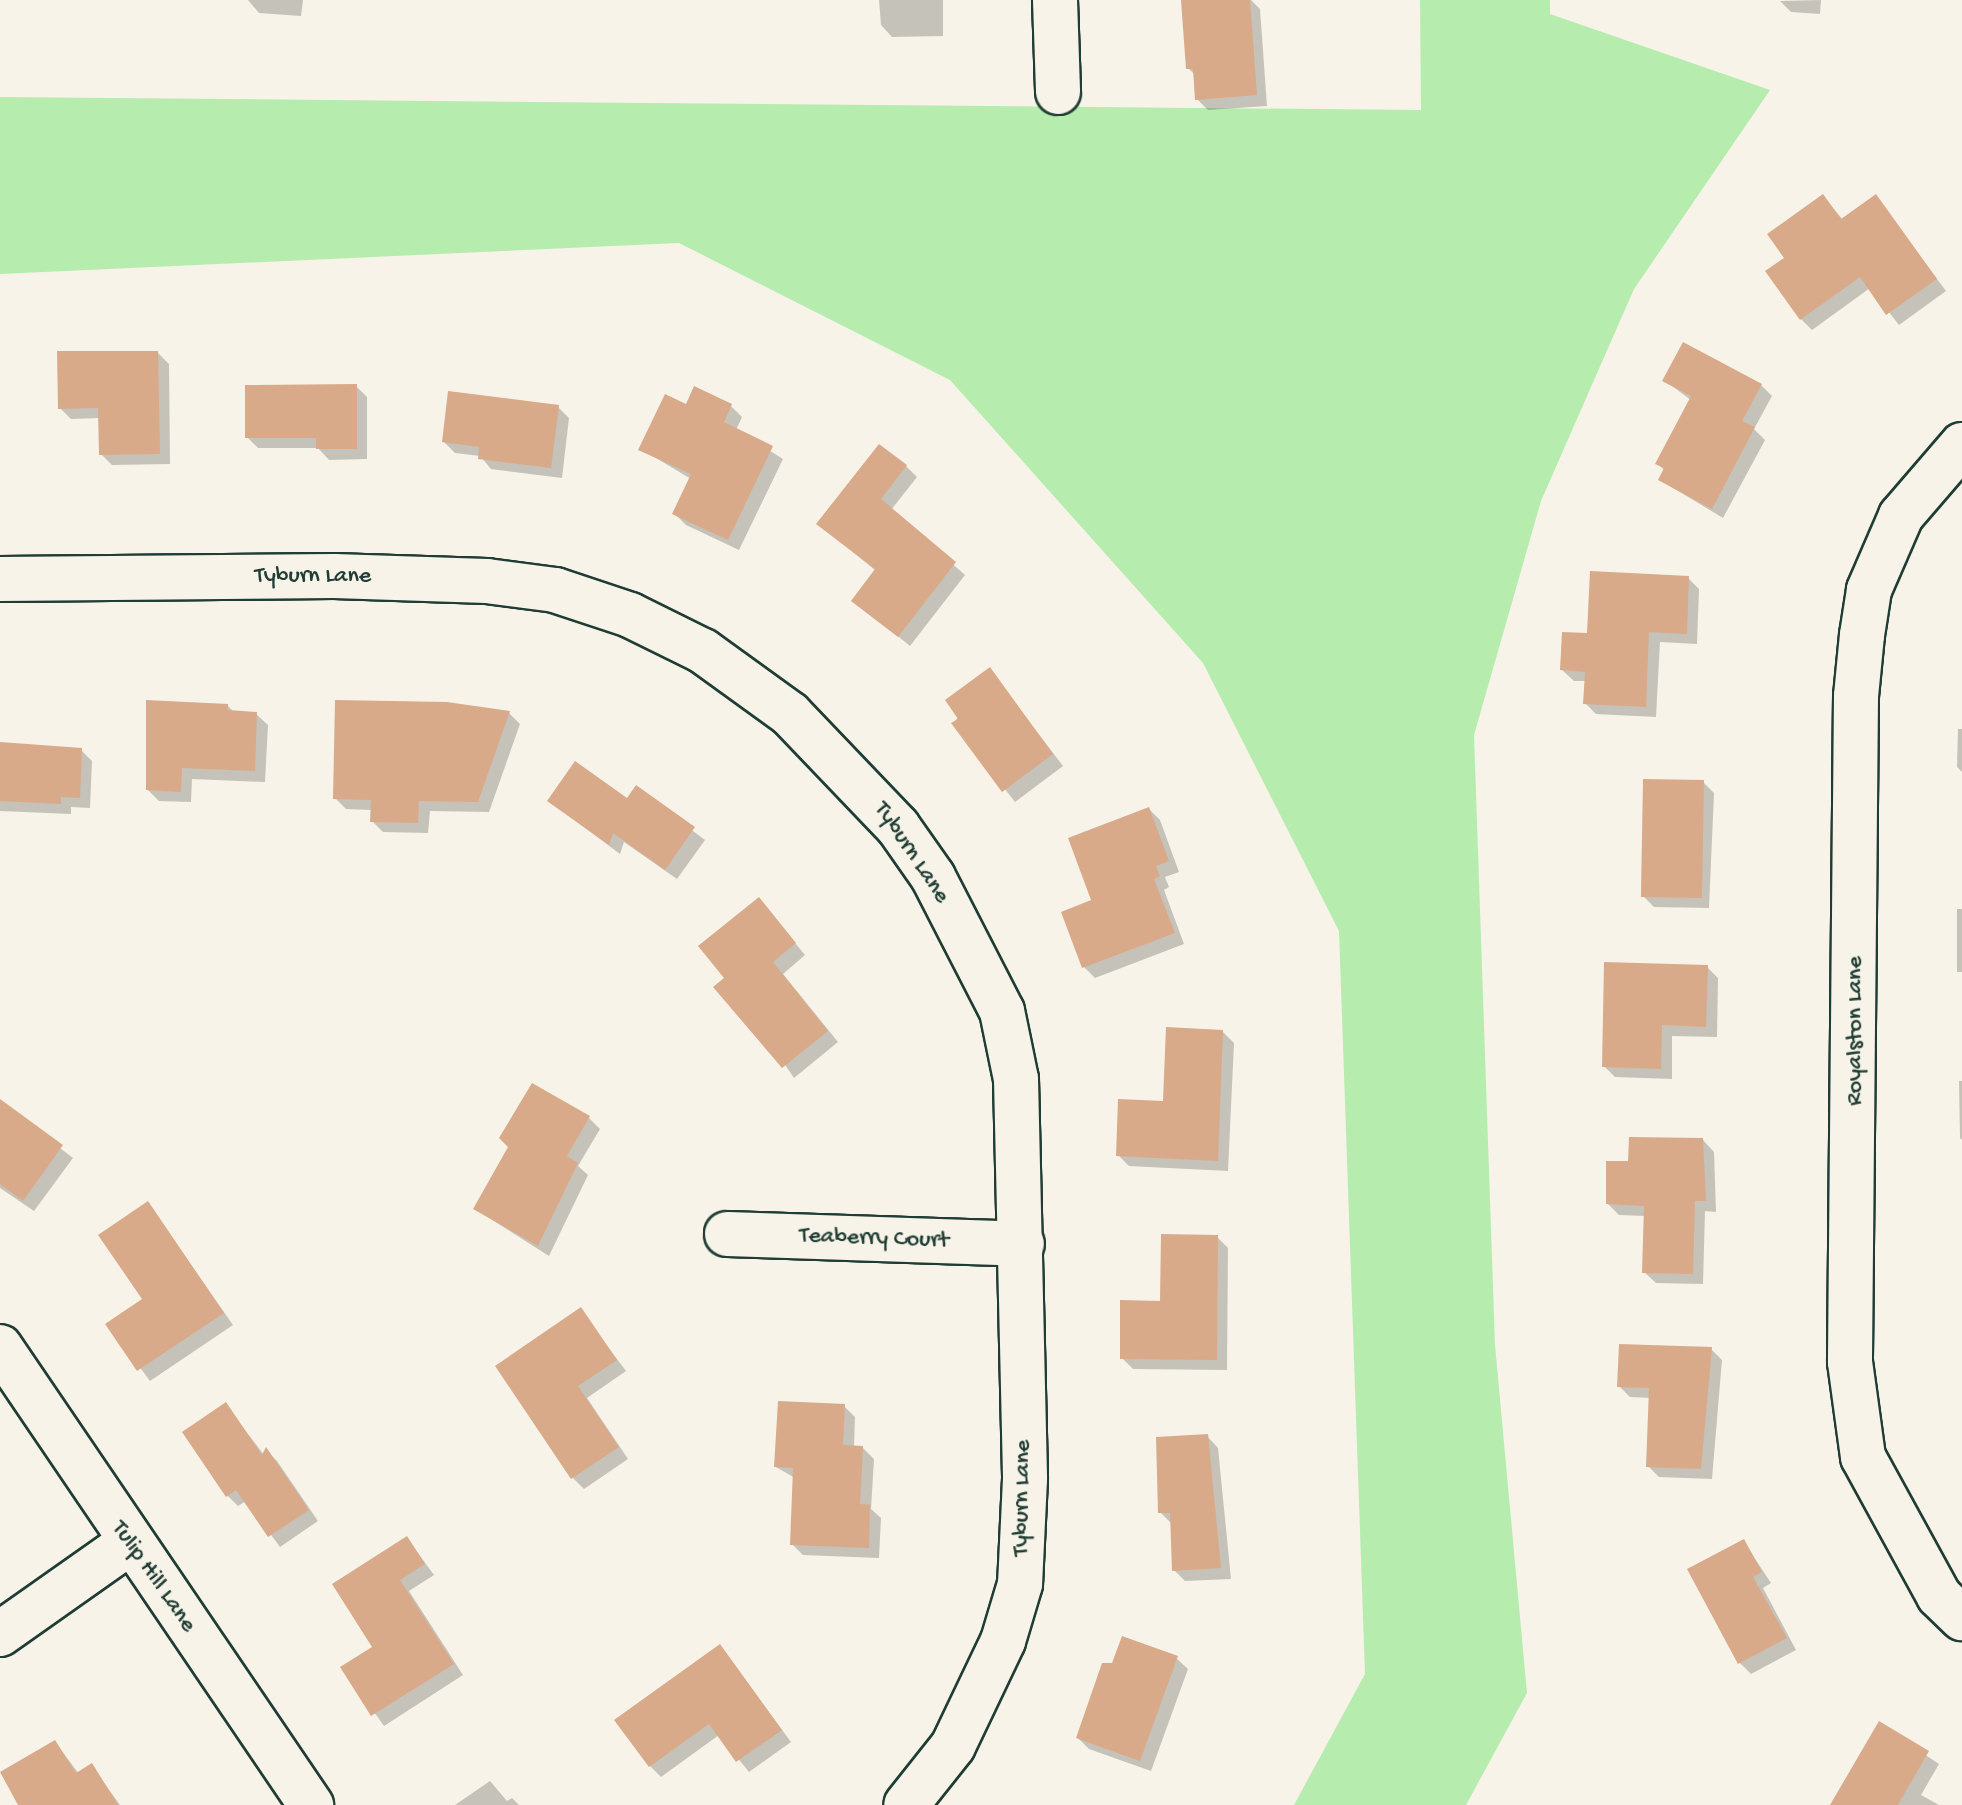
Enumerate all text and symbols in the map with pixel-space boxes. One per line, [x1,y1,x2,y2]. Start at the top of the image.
street label: Tyburn Lane [255,563,371,591]
street label: Tyburn Lane [866,797,956,909]
street label: Royalston Lane [1842,956,1870,1106]
street label: Teaberry Court [799,1222,949,1256]
street label: Tyburn Lane [1008,1440,1038,1556]
street label: Tulip Hill Lane [104,1516,202,1638]

